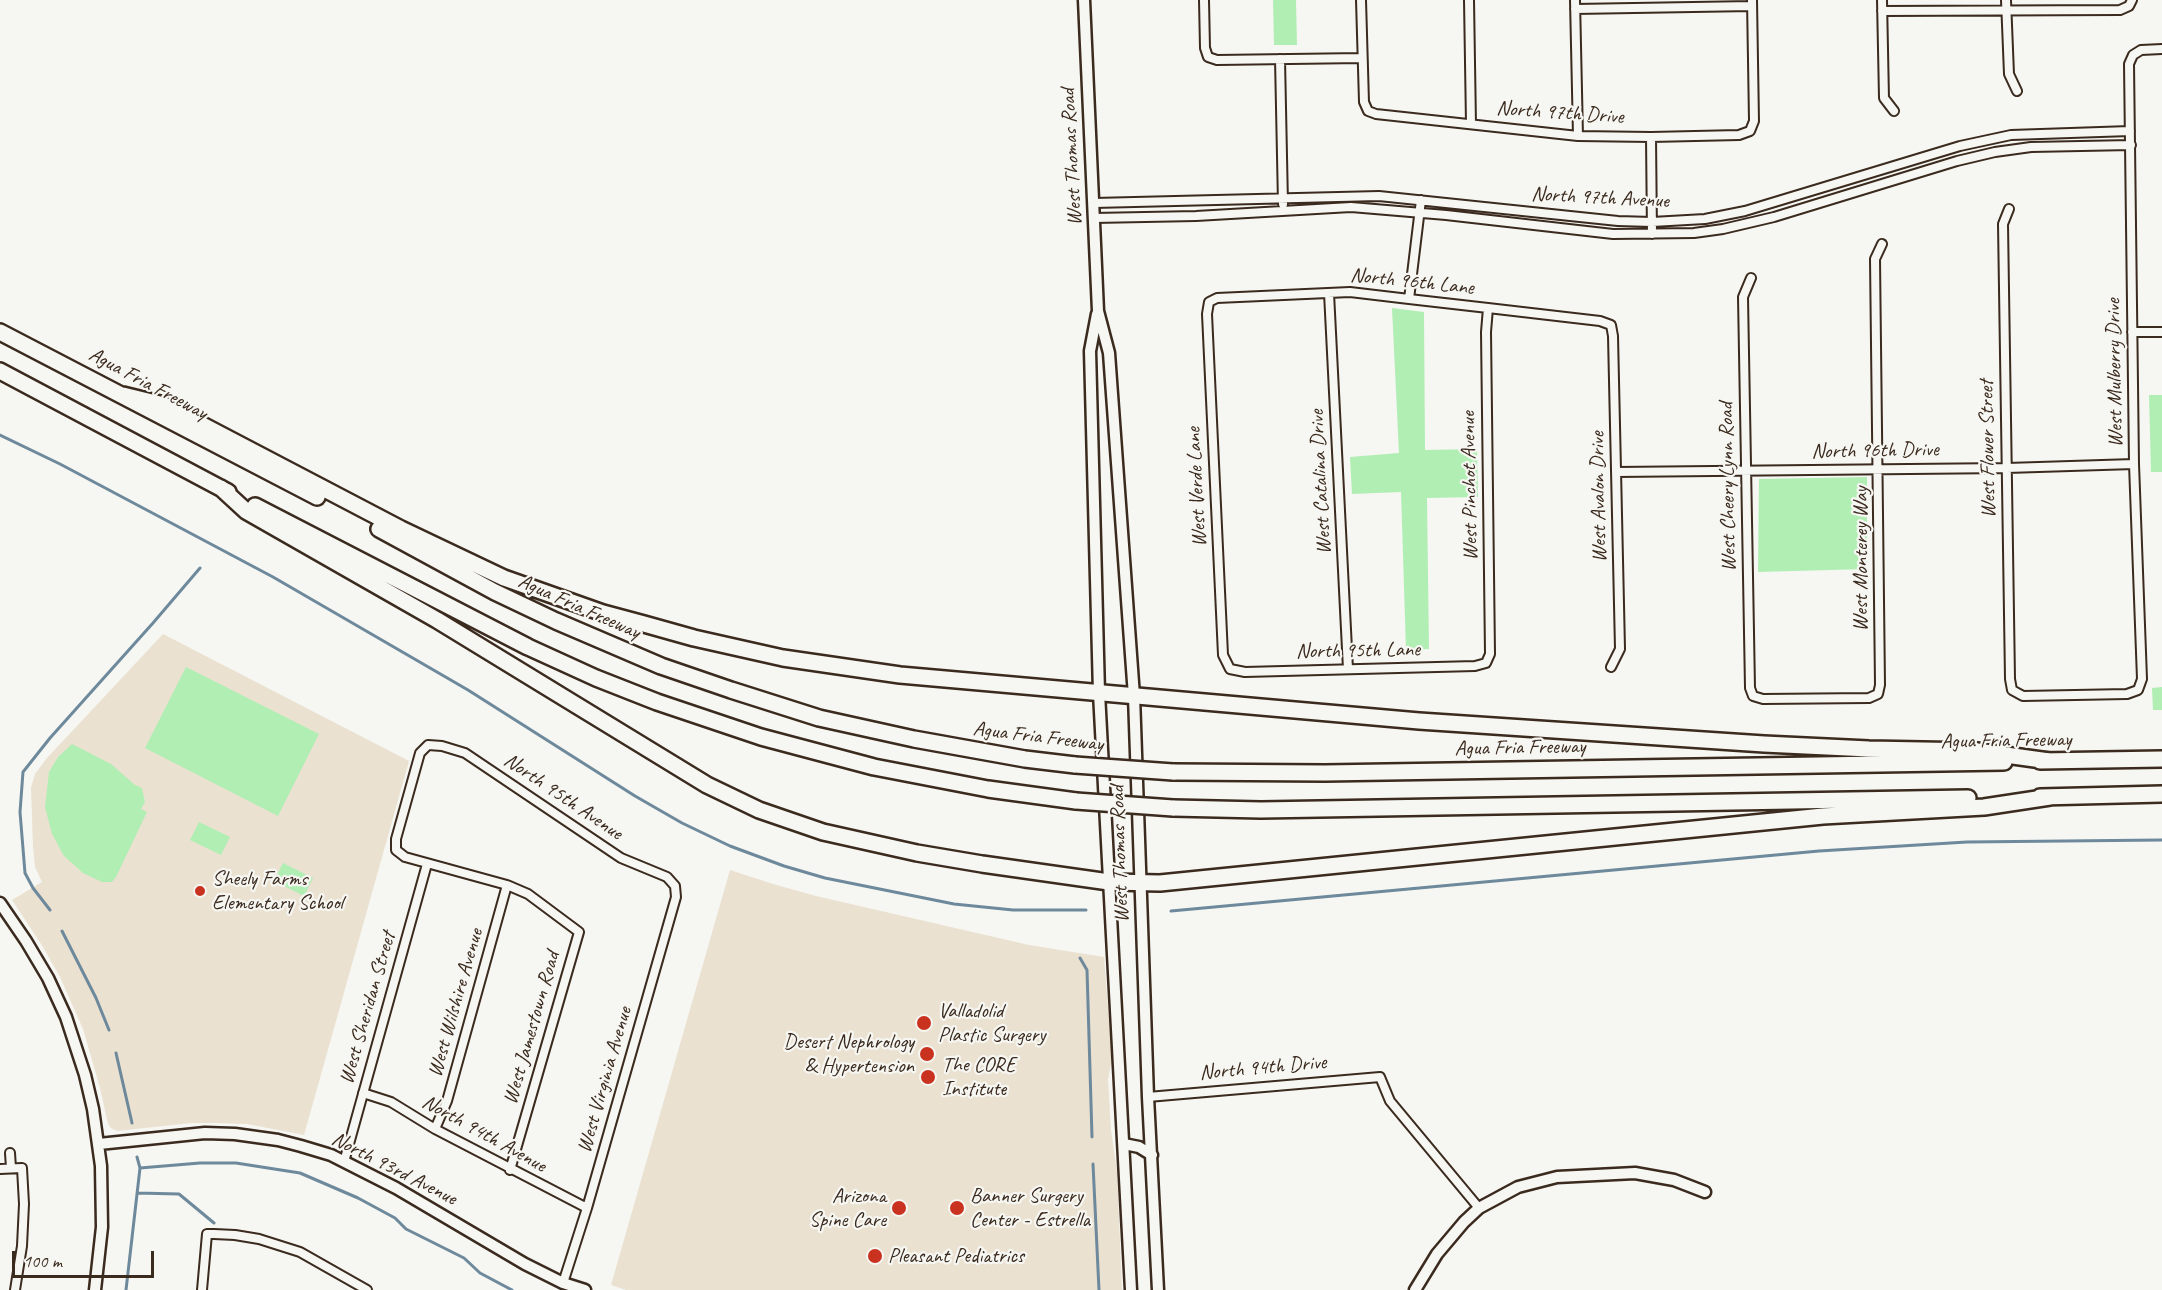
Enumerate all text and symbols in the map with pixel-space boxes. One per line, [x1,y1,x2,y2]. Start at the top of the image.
street label: West Thomas Road [1056,88,1088,226]
street label: North 97th Drive [1496,96,1624,130]
street label: North 97th Avenue [1531,182,1669,214]
street label: North 96th Lane [1349,263,1475,301]
street label: West Mulberry Drive [2101,298,2129,448]
street label: Agua Fria Freeway [84,342,212,426]
street label: West Flower Street [1974,380,2002,518]
street label: West Cheery Lynn Road [1714,402,1742,572]
street label: West Catalina Drive [1305,409,1337,555]
street label: West Pinchot Avenue [1456,411,1484,561]
street label: West Verde Lane [1181,426,1213,548]
street label: West Avalon Drive [1585,431,1613,563]
street label: North 96th Drive [1811,437,1939,465]
street label: West Monterey Way [1848,487,1874,631]
street label: Agua Fria Freeway [514,569,644,645]
street label: North 95th Lane [1296,637,1420,665]
street label: Agua Fria Freeway [972,717,1104,757]
street label: Agua Fria Freeway [1940,727,2072,755]
street label: Agua Fria Freeway [1454,734,1586,762]
street label: North 95th Avenue [499,748,627,846]
street label: West Thomas Road [1105,785,1135,923]
place label: Sheely Farms Elementary School [212,866,343,916]
marker: Sheely Farms Elementary School [193,884,207,898]
street label: West Wilshire Avenue [423,926,489,1080]
street label: West Sheridan Street [334,929,402,1087]
street label: West Jamestown Road [498,949,566,1107]
place label: Valladolid Plastic Surgery [938,998,1045,1048]
street label: West Virginia Avenue [572,1004,638,1156]
marker: Valladolid Plastic Surgery [915,1014,933,1032]
place label: Desert Nephrology & Hypertension [784,1029,914,1079]
marker: Desert Nephrology & Hypertension [918,1045,936,1063]
street label: North 94th Drive [1198,1050,1328,1086]
place label: The CORE Institute [942,1052,1016,1102]
marker: The CORE Institute [919,1068,937,1086]
street label: North 94th Avenue [418,1090,550,1178]
street label: North 93rd Avenue [327,1127,461,1211]
place label: Arizona Spine Care [809,1183,886,1233]
place label: Banner Surgery Center - Estrella [970,1183,1090,1233]
marker: Arizona Spine Care [890,1199,908,1217]
marker: Banner Surgery Center - Estrella [948,1199,966,1217]
scale bar [15,1239,158,1277]
place label: Pleasant Pediatrics [888,1243,1024,1269]
marker: Pleasant Pediatrics [866,1247,884,1265]
text: 100 m [23,1250,62,1272]

